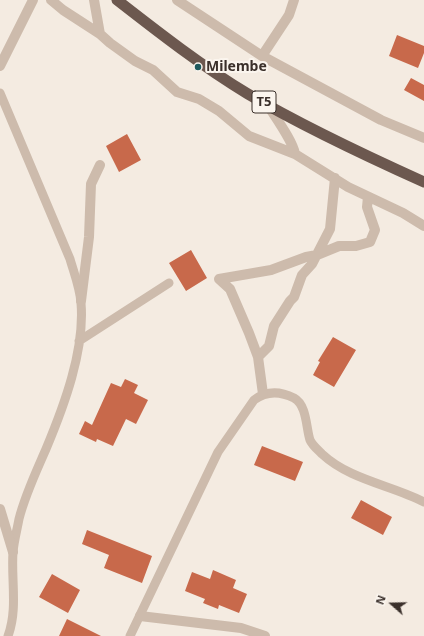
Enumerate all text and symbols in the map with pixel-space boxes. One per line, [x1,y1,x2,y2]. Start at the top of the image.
place label: Milembe [206,59,267,75]
marker: Milembe [193,62,203,72]
road number: T5 [252,91,276,113]
north arrow [372,584,412,624]
text: N [372,593,389,607]

